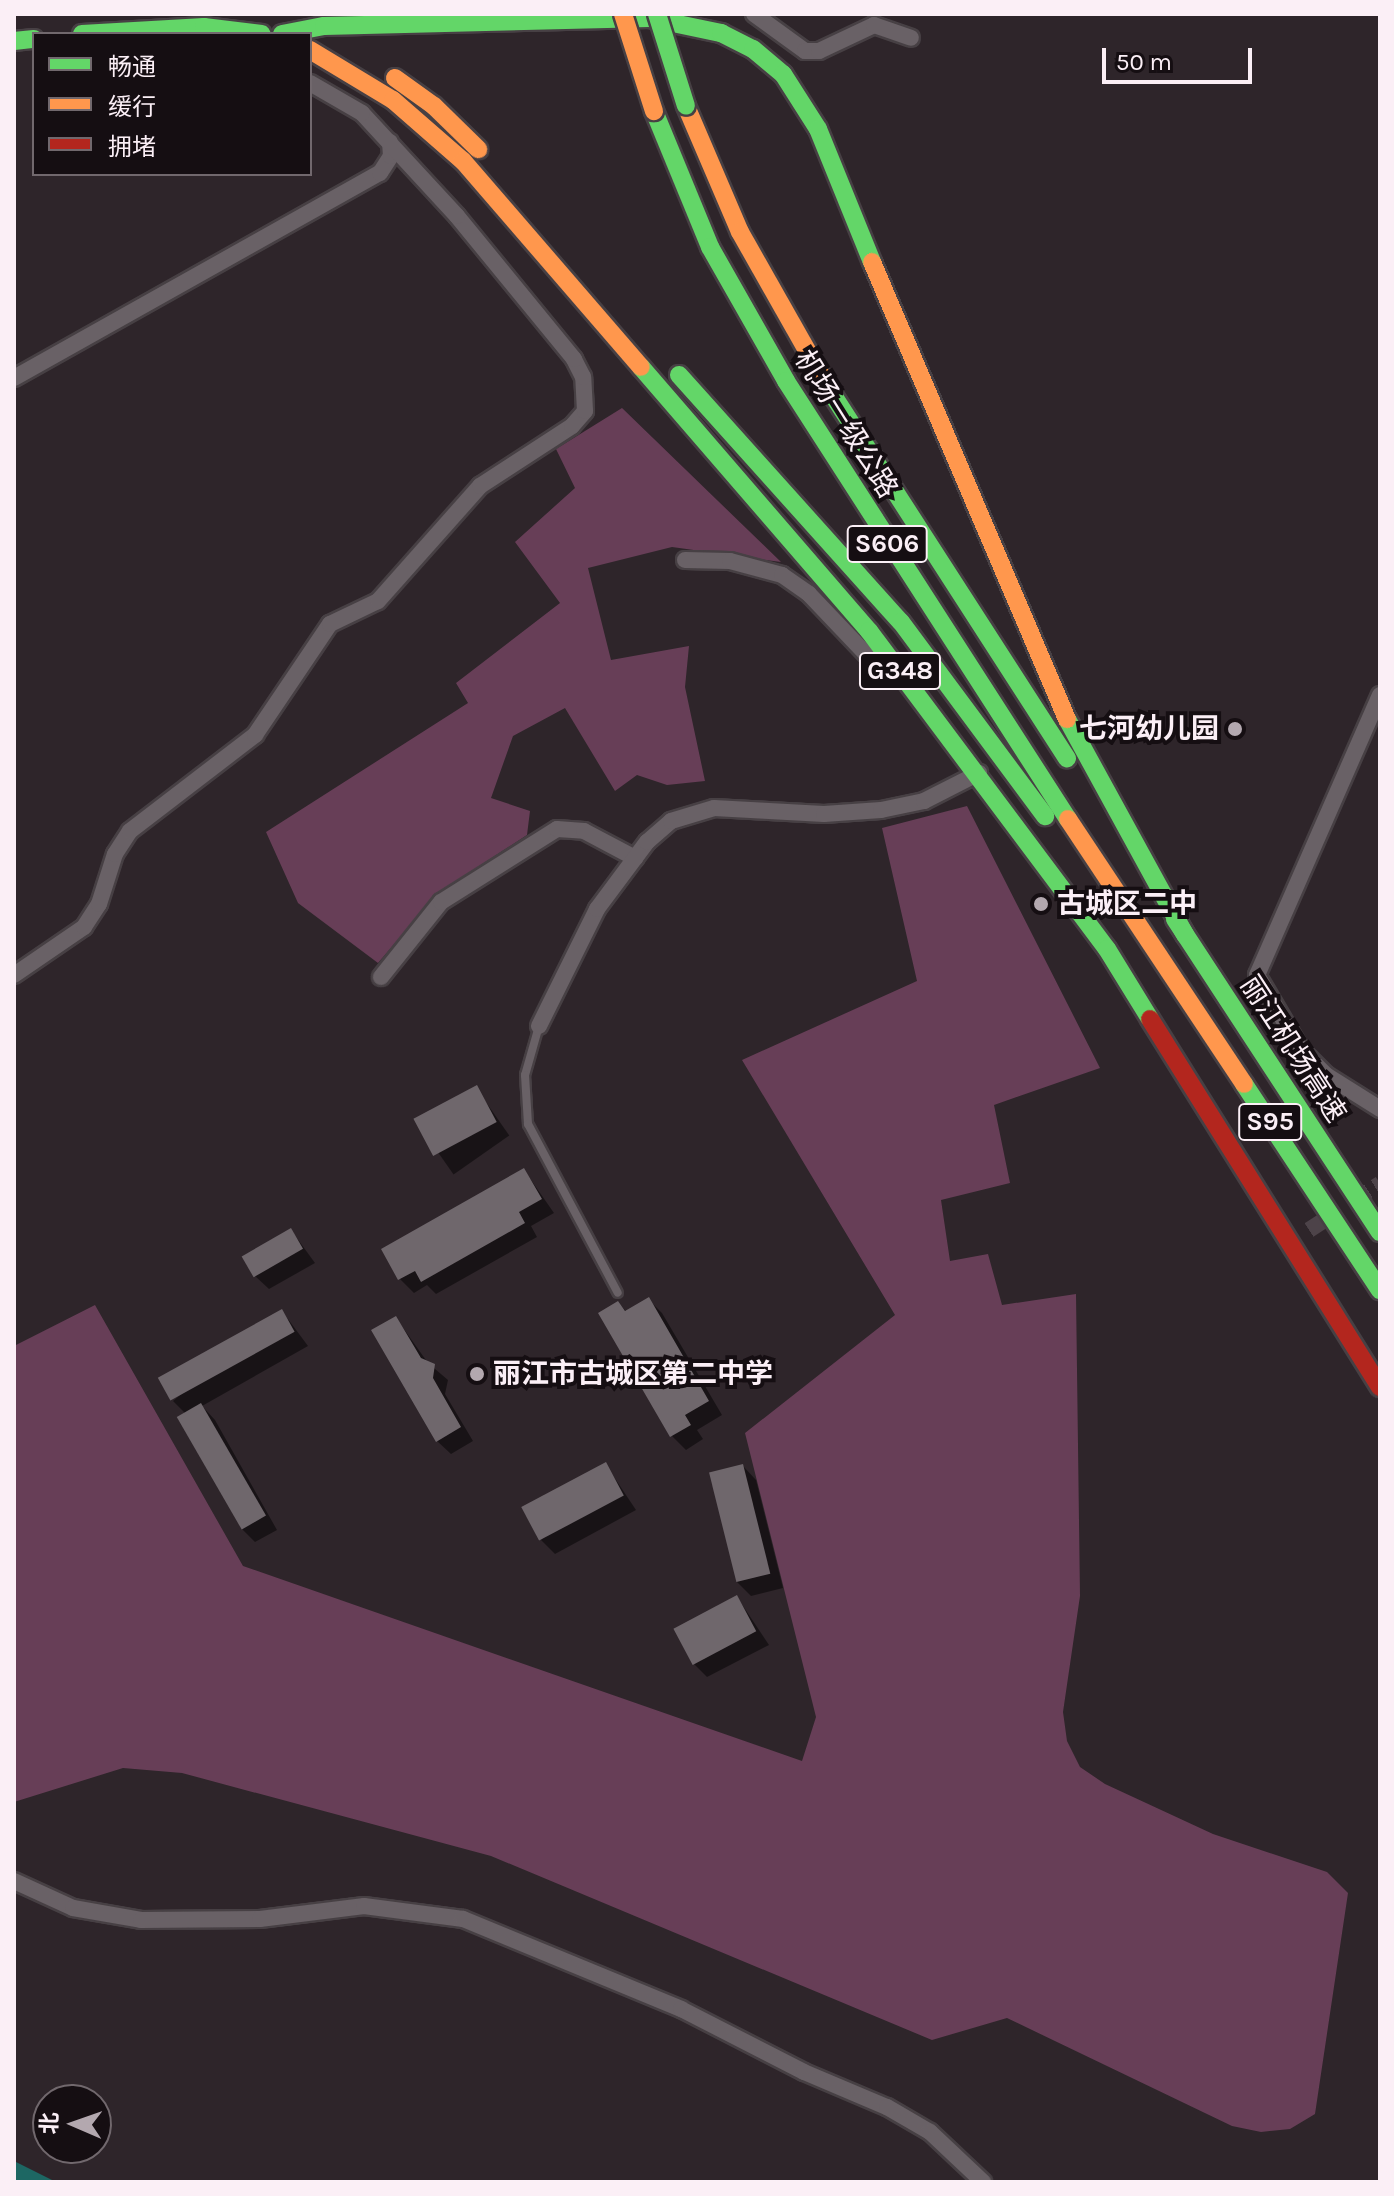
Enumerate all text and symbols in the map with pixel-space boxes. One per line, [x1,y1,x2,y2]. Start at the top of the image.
legend [32,32,312,176]
scale bar [1106,32,1256,82]
text: 50 m [1116,48,1172,76]
text: 畅通 [108,53,156,81]
text: 缓行 [108,93,156,121]
text: 拥堵 [108,133,156,161]
street label: 机场一级公路 [787,344,905,504]
road number: S606 [845,522,929,566]
road number: G348 [858,649,942,693]
place label: 七河幼儿园 [1079,712,1219,746]
marker: 七河幼儿园 [1226,720,1244,738]
place label: 古城区二中 [1057,887,1197,921]
marker: 古城区二中 [1032,895,1050,913]
street label: 丽江机场高速 [1233,969,1353,1129]
road number: S95 [1238,1100,1302,1144]
place label: 丽江市古城区第二中学 [493,1357,773,1391]
marker: 丽江市古城区第二中学 [468,1365,486,1383]
north arrow [32,2084,112,2164]
text: 北 [37,2112,63,2135]

